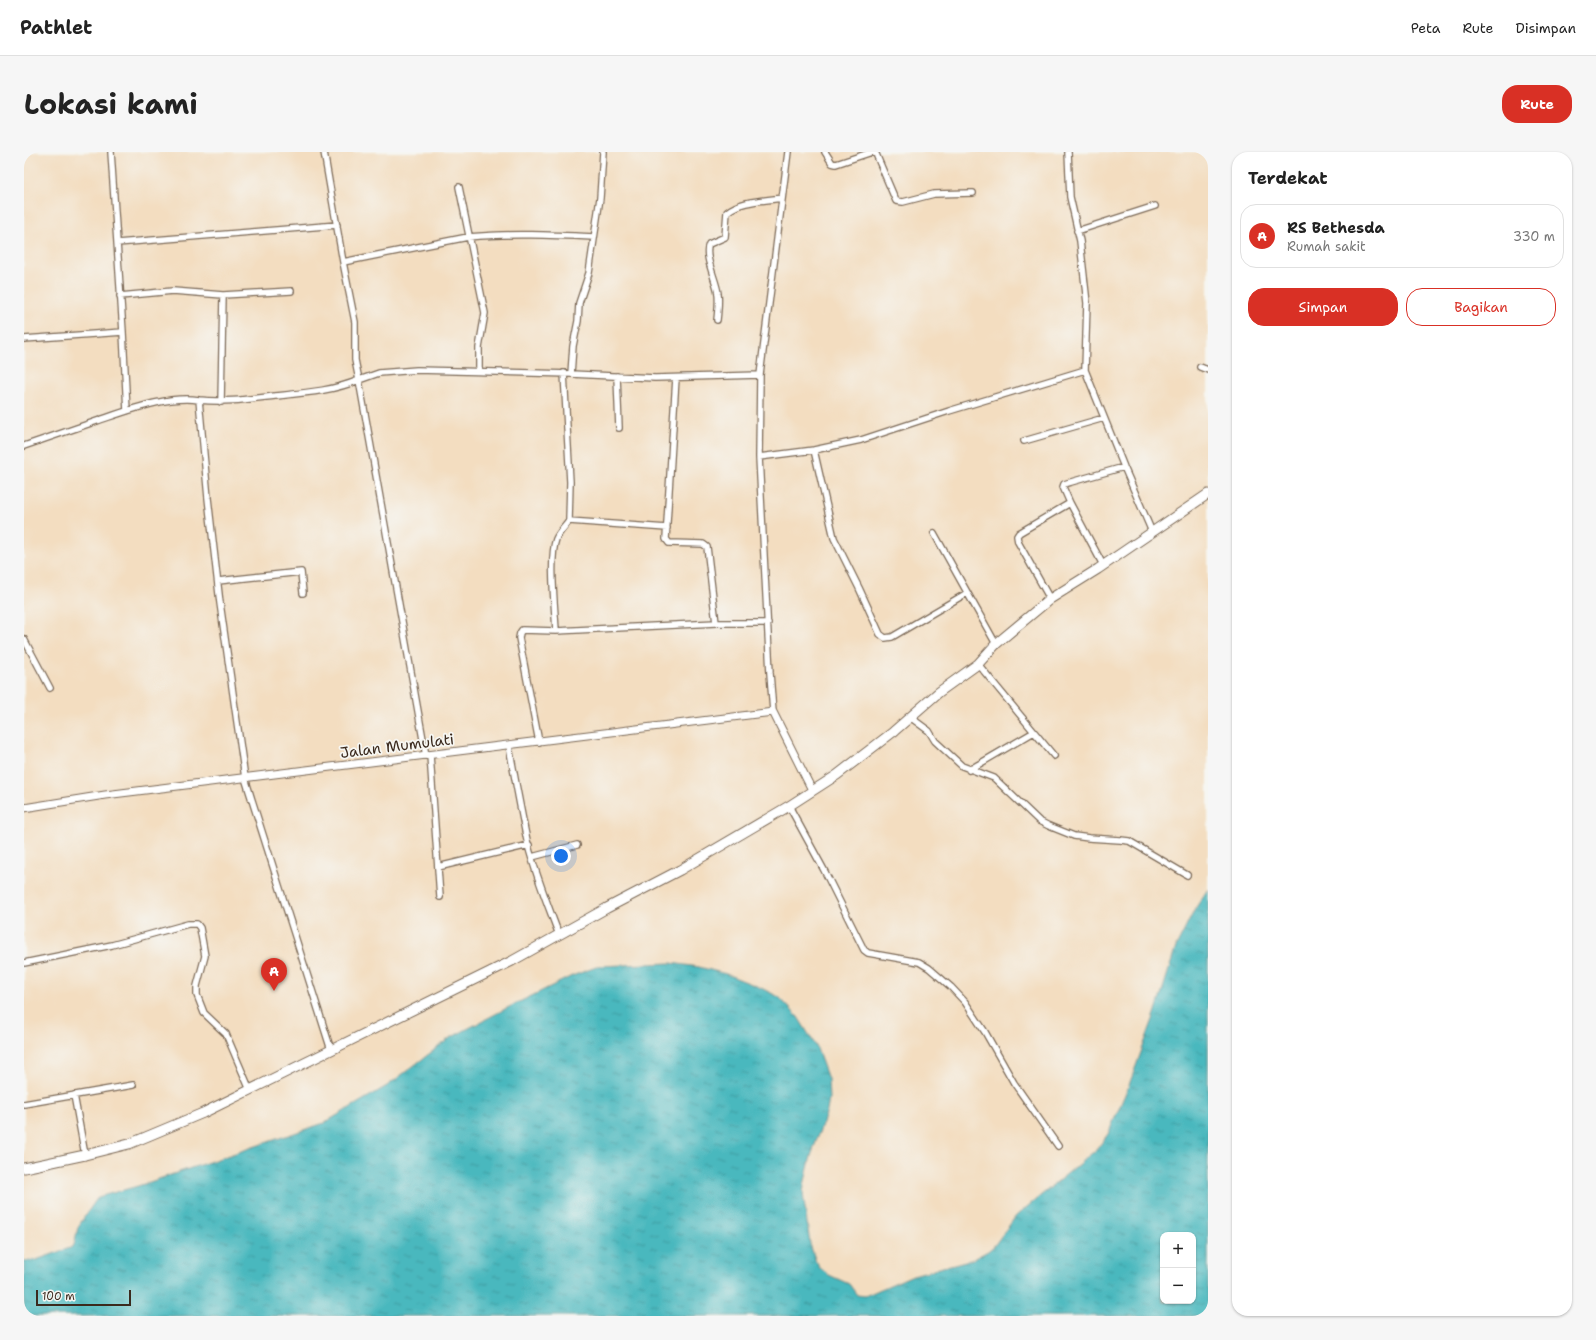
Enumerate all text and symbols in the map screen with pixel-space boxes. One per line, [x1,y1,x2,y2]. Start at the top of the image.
text: Pathlet [20,15,92,40]
text: Peta [1411,19,1440,37]
text: Rute [1462,19,1493,37]
text: Disimpan [1515,19,1576,37]
text: Lokasi kami [24,85,198,123]
button: Rute [1502,85,1572,123]
text: Terdekat [1248,167,1328,189]
text: RS Bethesda [1287,218,1385,238]
text: A [1257,228,1267,245]
text: 330 m [1513,228,1555,245]
text: Rumah sakit [1287,238,1366,255]
button: Simpan [1248,288,1398,326]
button: Bagikan [1406,288,1556,326]
street label: Jalan Mumulati [339,729,455,763]
your location [551,846,571,866]
pin: A [261,958,287,991]
map controls [1160,1232,1196,1304]
button: + [1160,1232,1196,1268]
button: − [1160,1268,1196,1304]
scale bar [36,1288,131,1307]
text: 100 m [42,1289,75,1304]

